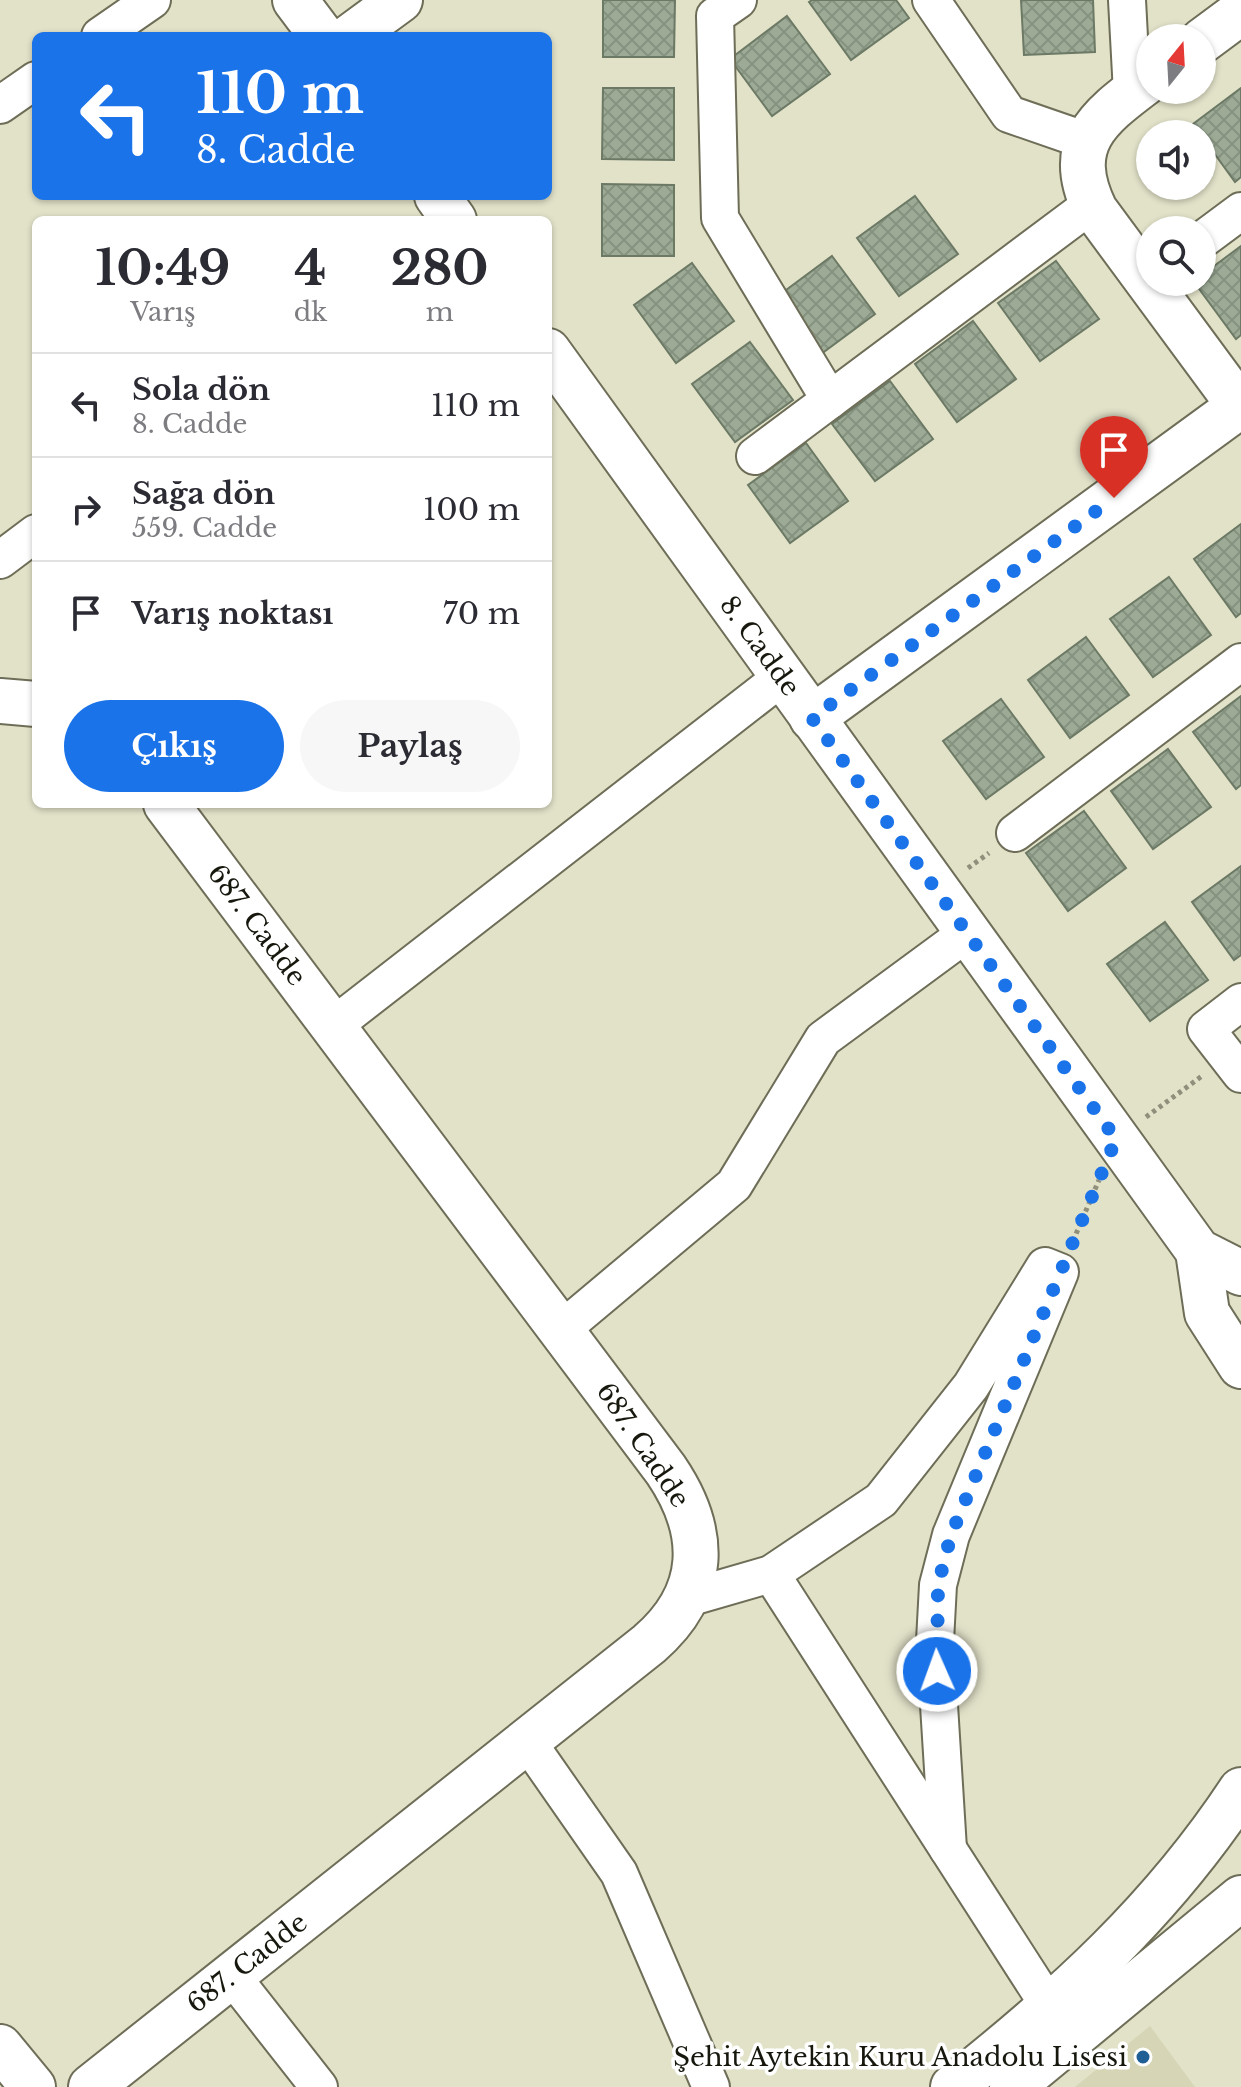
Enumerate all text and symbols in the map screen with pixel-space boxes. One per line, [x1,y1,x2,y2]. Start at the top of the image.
north arrow [1136,24,1216,104]
map controls [1136,24,1216,296]
text: 110 m [196,59,364,128]
icon: left [64,64,168,168]
button: sound [1136,120,1216,200]
text: 8. Cadde [196,128,356,173]
button: search [1136,216,1216,296]
text: 10:49 [95,238,230,298]
text: 4 [295,238,326,298]
text: 280 [391,238,489,298]
text: Varış [130,296,196,328]
text: dk [294,296,327,328]
text: m [426,296,454,328]
text: Sola dön [132,371,270,408]
icon: left [64,383,108,427]
text: 110 m [431,387,520,424]
text: 8. Cadde [132,408,247,440]
pin [1080,416,1148,498]
icon: arrive [1092,428,1136,472]
text: Sağa dön [132,475,275,512]
icon: right [64,487,108,531]
text: 100 m [423,491,520,528]
text: 559. Cadde [132,512,277,544]
street label: 8. Cadde [713,590,807,702]
icon: arrive [64,591,108,635]
text: Varış noktası [132,595,333,632]
text: 70 m [443,595,520,632]
button: Çıkış [64,700,284,792]
button: Paylaş [300,700,520,792]
street label: 687. Cadde [201,858,313,992]
street label: 687. Cadde [590,1377,696,1513]
position arrow [895,1629,979,1713]
street label: 687. Cadde [181,1906,313,2020]
place label: Şehit Aytekin Kuru Anadolu Lisesi [673,2041,1127,2073]
marker: Şehit Aytekin Kuru Anadolu Lisesi [1134,2048,1152,2066]

